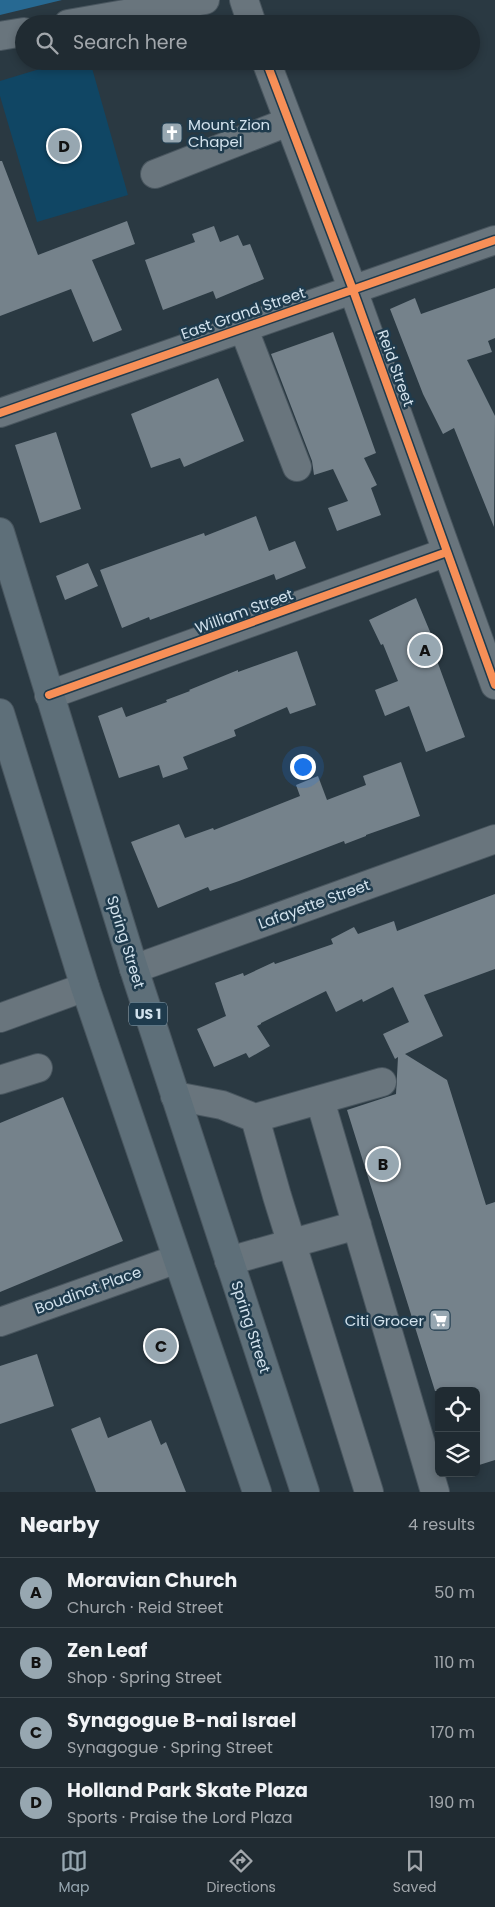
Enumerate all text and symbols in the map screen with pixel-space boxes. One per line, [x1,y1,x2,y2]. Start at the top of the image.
search box [15,15,480,70]
icon: search [33,29,61,57]
text: Search here [73,29,187,56]
place label: Mount Zion Chapel [188,114,270,152]
church icon: Mount Zion Chapel [160,121,184,145]
pin: D [48,127,80,165]
street label: East Grand Street [178,282,308,344]
street label: Reid Street [372,327,420,409]
street label: William Street [192,584,296,638]
pin: A [409,631,441,669]
your location [290,754,316,780]
street label: Lafayette Street [255,874,373,934]
street label: Spring Street [102,893,150,991]
road number: US 1 [129,1002,167,1026]
pin: B [367,1145,399,1183]
street label: Boudinot Place [32,1261,144,1319]
street label: Spring Street [226,1278,276,1376]
supermarket icon: Citi Grocer [428,1308,452,1332]
place label: Citi Grocer [345,1310,424,1331]
pin: C [145,1327,177,1365]
map controls [435,1387,480,1477]
button: locate [435,1387,480,1432]
button: layers [435,1432,480,1477]
text: Nearby [20,1510,100,1539]
text: 4 results [408,1513,475,1536]
text: Moravian Church [67,1567,237,1594]
text: A [30,1581,42,1604]
text: 50 m [434,1581,475,1604]
text: Church · Reid Street [67,1596,223,1619]
text: Zen Leaf [67,1637,147,1664]
text: B [31,1651,41,1674]
text: 110 m [434,1651,475,1674]
text: Shop · Spring Street [67,1666,222,1689]
text: Synagogue B-nai Israel [67,1707,296,1734]
text: C [30,1721,42,1744]
text: 170 m [430,1721,475,1744]
text: Synagogue · Spring Street [67,1736,273,1759]
text: Holland Park Skate Plaza [67,1777,308,1804]
text: D [30,1791,42,1814]
text: 190 m [429,1791,475,1814]
text: Sports · Praise the Lord Plaza [67,1806,293,1829]
tab: Map [58,1847,89,1898]
tab: Directions [206,1847,276,1898]
tab: Saved [393,1847,437,1898]

